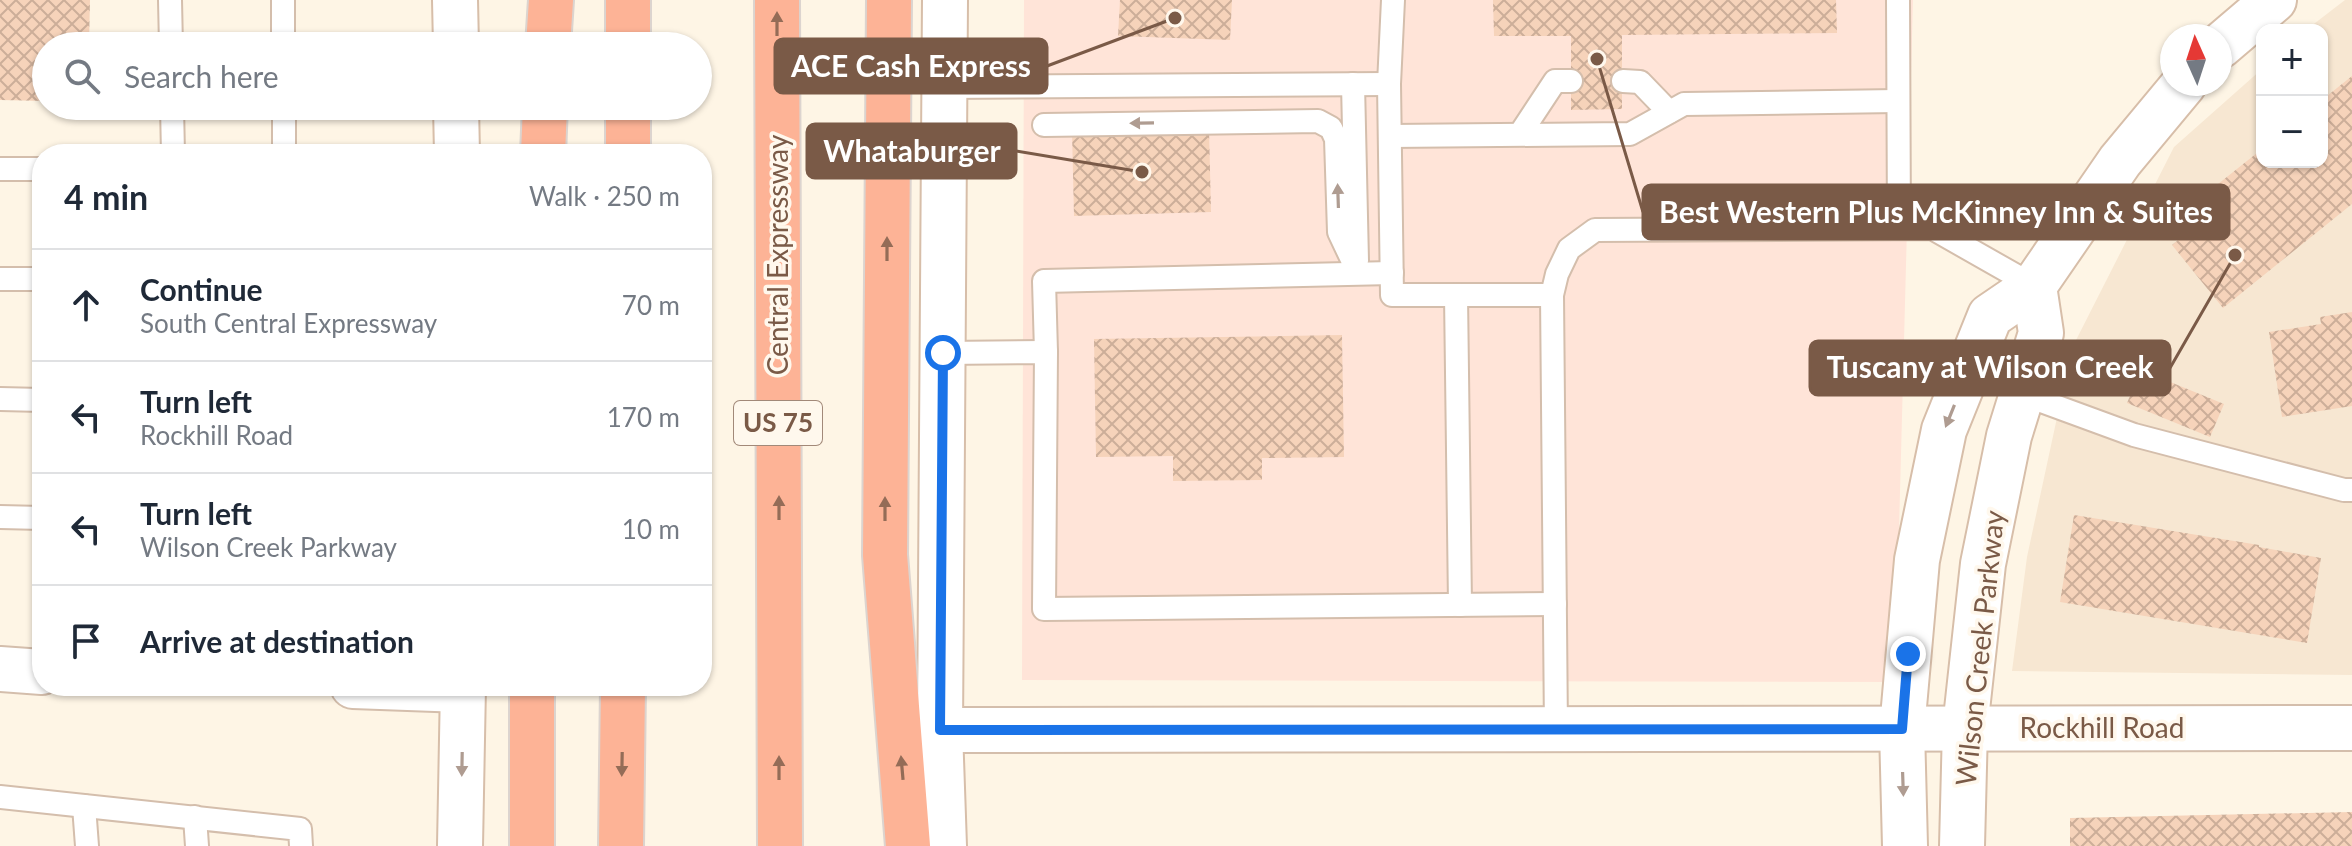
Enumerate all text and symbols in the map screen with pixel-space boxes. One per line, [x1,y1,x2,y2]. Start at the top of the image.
one-way arrow [771,11,783,36]
north arrow [2160,24,2232,96]
map controls [2256,24,2328,168]
button: + [2256,24,2328,96]
search box [32,32,712,120]
callout: ACE Cash Express [775,39,1047,93]
text: ACE Cash Express [790,47,1031,83]
icon: search [60,54,104,98]
text: Search here [124,58,279,94]
button: − [2256,96,2328,168]
one-way arrow [1129,117,1154,130]
callout: Whataburger [807,124,1016,178]
text: Whataburger [823,132,1001,168]
street label: Central Expressway [760,134,794,375]
text: 4 min [64,176,148,217]
text: Walk · 250 m [529,180,680,212]
one-way arrow [1331,183,1344,208]
callout: Best Western Plus McKinney Inn & Suites [1643,185,2229,239]
text: Best Western Plus McKinney Inn & Suites [1659,193,2213,229]
one-way arrow [881,236,893,261]
text: Continue [140,271,263,307]
icon: ahead [64,283,108,327]
text: 70 m [622,289,680,321]
text: South Central Expressway [140,307,437,339]
route start [925,335,961,371]
callout: Tuscany at Wilson Creek [1810,341,2170,395]
text: Tuscany at Wilson Creek [1827,348,2154,384]
text: Turn left [140,383,252,419]
icon: left [64,395,108,439]
text: 170 m [607,401,680,433]
road number: US 75 [734,401,822,445]
one-way arrow [1943,404,1956,428]
text: Rockhill Road [140,419,293,451]
text: Turn left [140,495,252,531]
one-way arrow [773,495,785,520]
one-way arrow [879,496,891,521]
icon: left [64,507,108,551]
street label: Wilson Creek Parkway [1948,508,2010,787]
text: 10 m [622,513,680,545]
text: Wilson Creek Parkway [140,531,397,563]
icon: arrive [64,619,108,663]
text: Arrive at destination [140,623,414,659]
route end [1890,636,1926,672]
street label: Rockhill Road [2020,710,2184,744]
one-way arrow [455,752,468,777]
one-way arrow [616,752,628,777]
one-way arrow [773,755,785,780]
one-way arrow [895,755,908,780]
one-way arrow [1897,772,1910,797]

